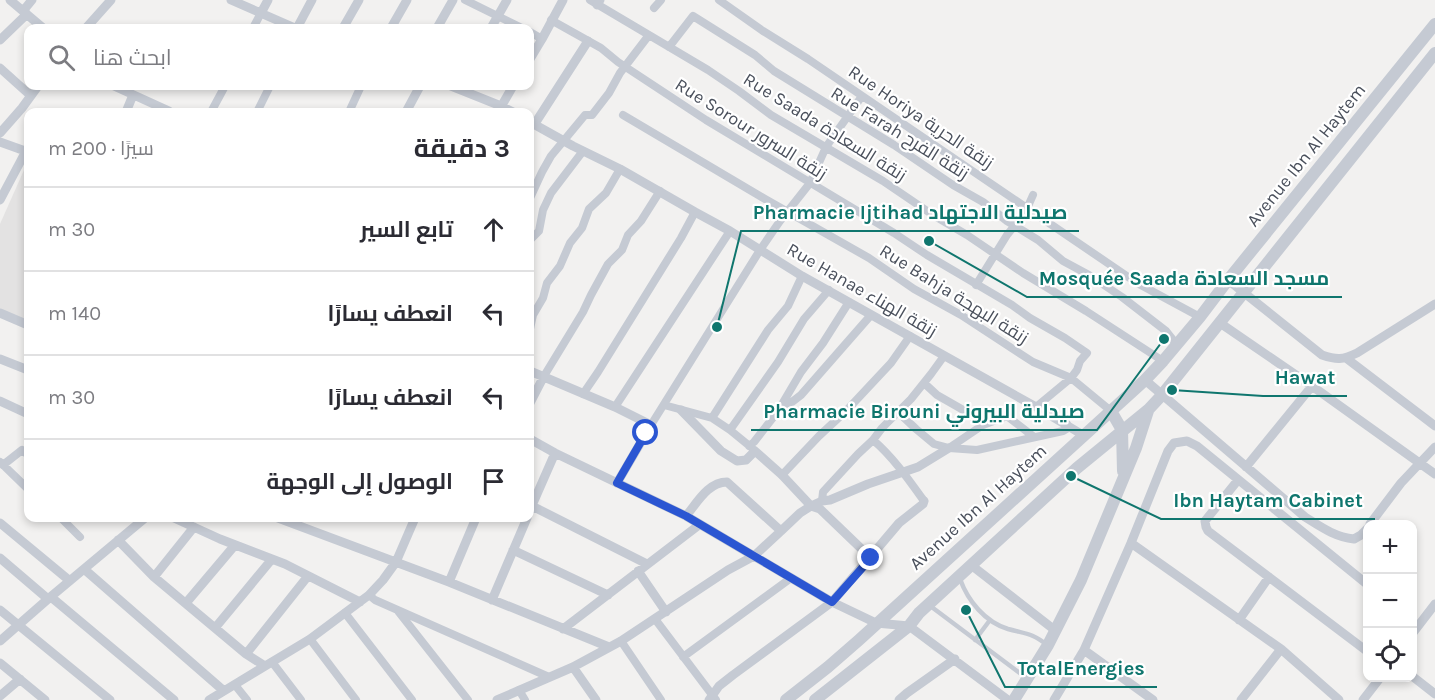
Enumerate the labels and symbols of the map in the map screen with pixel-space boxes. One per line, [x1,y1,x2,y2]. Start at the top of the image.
street label: Rue Horiya زنقة الحرية [844,60,998,174]
street label: Rue Saada زنقة السعادة [739,68,911,186]
street label: Rue Sorour زنقة السرور [671,73,831,185]
street label: Avenue Ibn Al Haytem [1242,79,1370,231]
street label: Rue Farah زنقة الفرح [826,82,973,185]
callout: Pharmacie Ijtihad صيدلية الاجتهاد [741,193,1079,231]
text: Pharmacie Ijtihad صيدلية الاجتهاد [753,201,1067,225]
street label: Rue Hanae زنقة الهناء [783,238,941,342]
street label: Rue Bahja زنقة البهجة [876,239,1032,349]
callout: Mosquée Saada مسجد السعادة [1027,259,1342,297]
text: Mosquée Saada مسجد السعادة [1039,267,1329,290]
callout: Hawat [1263,358,1347,396]
text: Hawat [1275,366,1335,389]
callout: Pharmacie Birouni صيدلية البيروني [751,392,1097,430]
text: Pharmacie Birouni صيدلية البيروني [763,400,1085,427]
route start [632,419,658,445]
street label: Avenue Ibn Al Haytem [905,440,1051,574]
callout: Ibn Haytam Cabinet [1161,481,1375,519]
text: Ibn Haytam Cabinet [1173,489,1363,512]
route end [857,544,883,570]
callout: TotalEnergies [1005,649,1157,687]
text: TotalEnergies [1017,657,1145,680]

